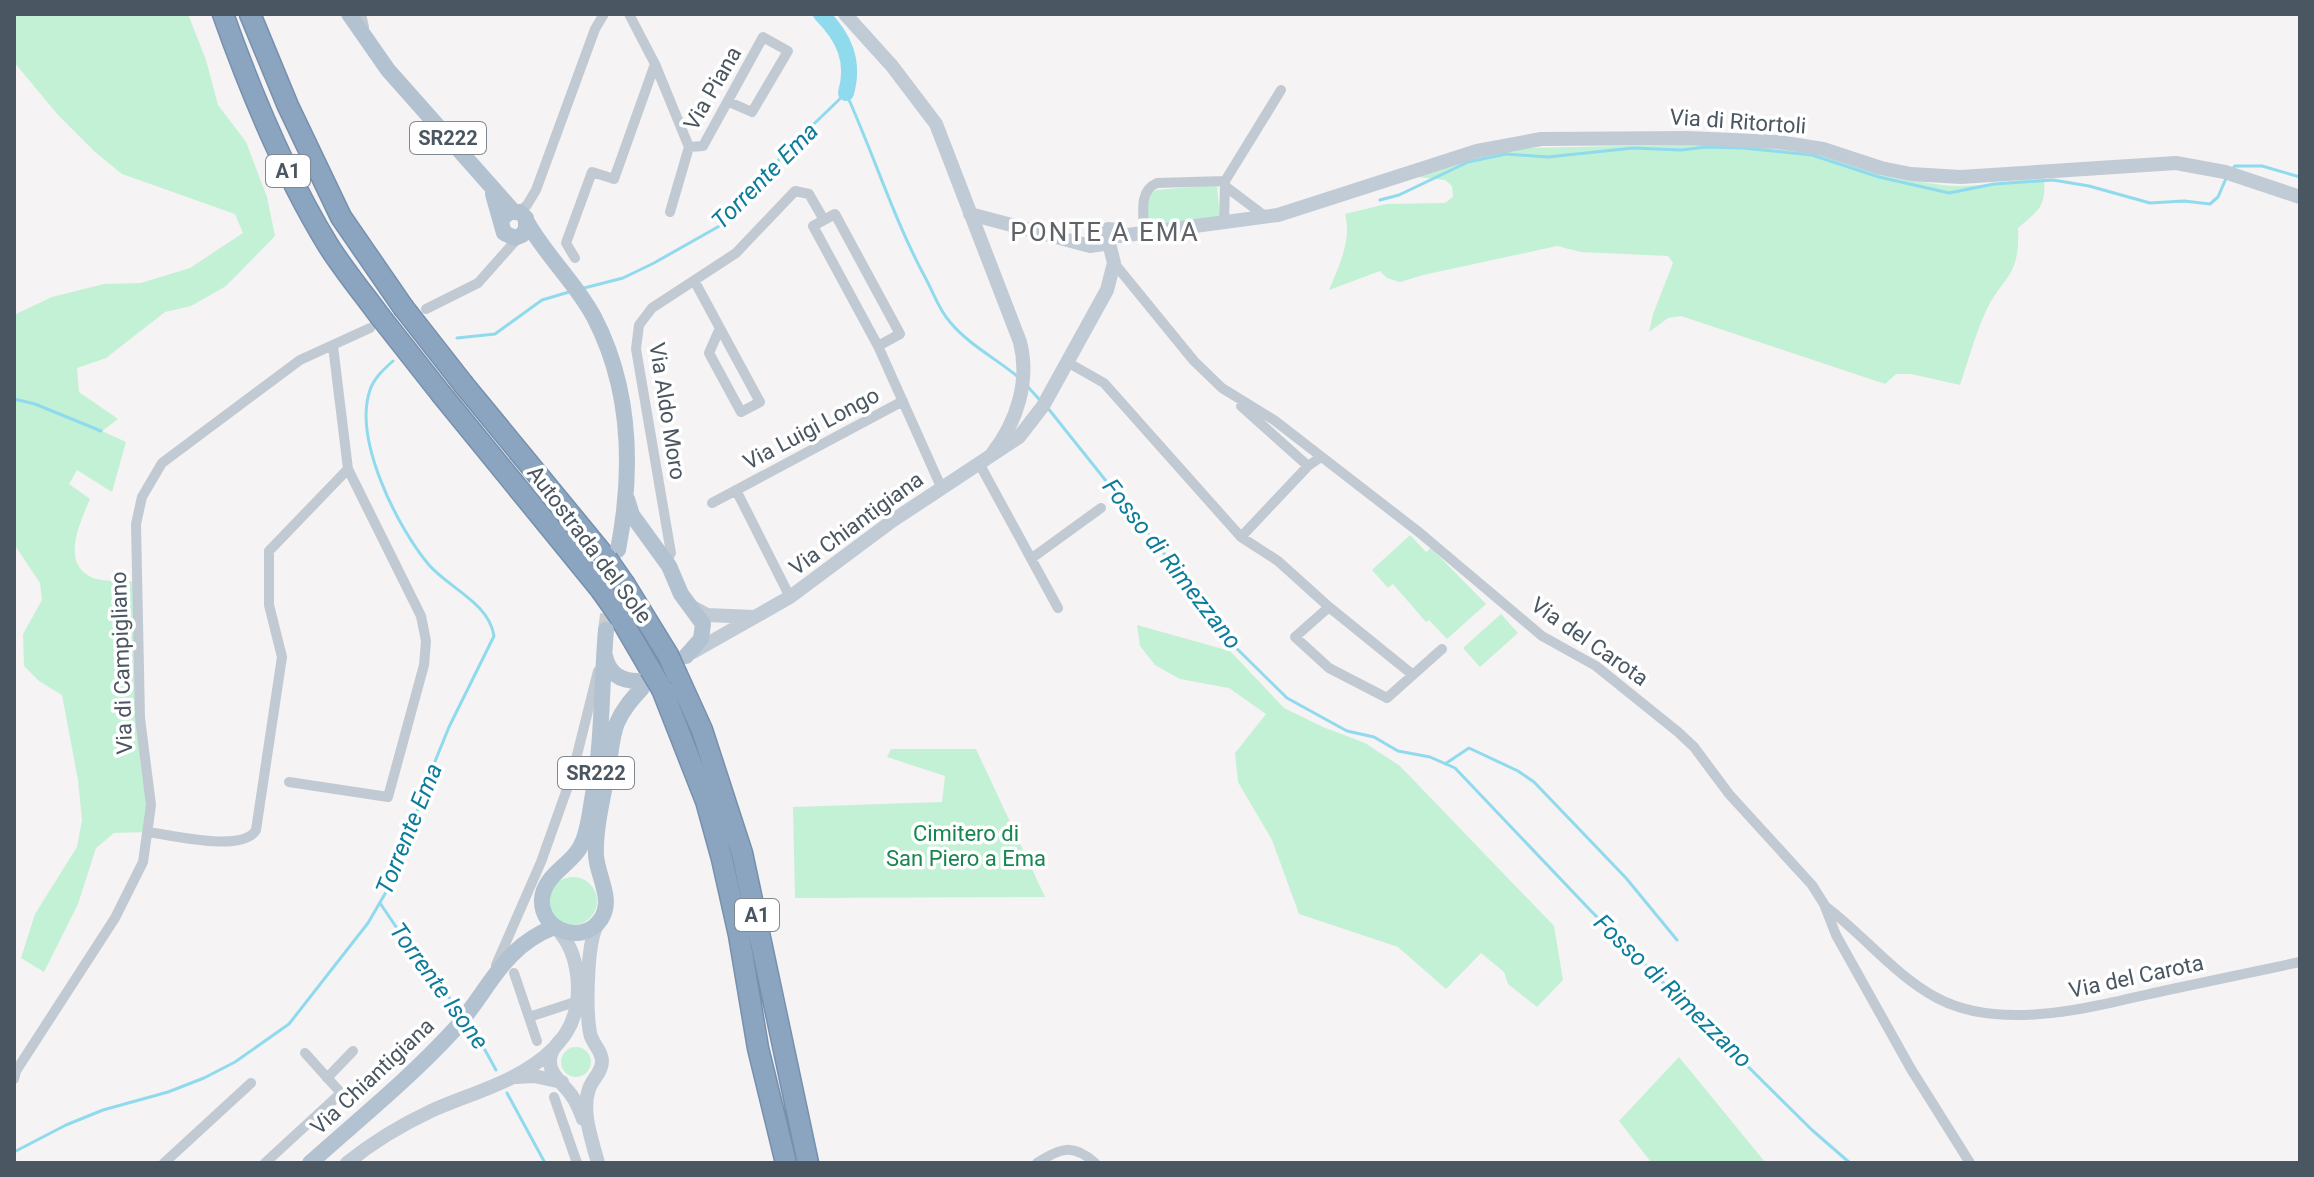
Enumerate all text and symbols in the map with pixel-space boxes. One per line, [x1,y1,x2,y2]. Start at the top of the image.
street label: Via Piana [679,42,746,134]
street label: Via di Ritortoli [1669,104,1807,139]
water label: Torrente Ema [706,117,824,235]
road number: SR222 [410,122,486,154]
road number: A1 [266,155,310,187]
district label: PONTE A EMA [1010,217,1200,247]
street label: Via Aldo Moro [644,341,691,481]
street label: Via Luigi Longo [739,382,883,475]
street label: Autostrada del Sole [522,461,657,628]
street label: Via Chiantigiana [785,467,928,580]
water label: Fosso di Rimezzano [1097,473,1247,655]
street label: Via di Campigliano [106,571,137,755]
street label: Via del Carota [1526,592,1653,691]
road number: SR222 [558,757,634,789]
water label: Torrente Ema [370,759,448,899]
park label: Cimitero di San Piero a Ema [886,821,1046,871]
road number: A1 [735,899,779,931]
water label: Fosso di Rimezzano [1588,909,1758,1073]
water label: Torrente Isone [384,917,494,1055]
street label: Via del Carota [2067,950,2206,1003]
street label: Via Chiantigiana [306,1013,439,1140]

